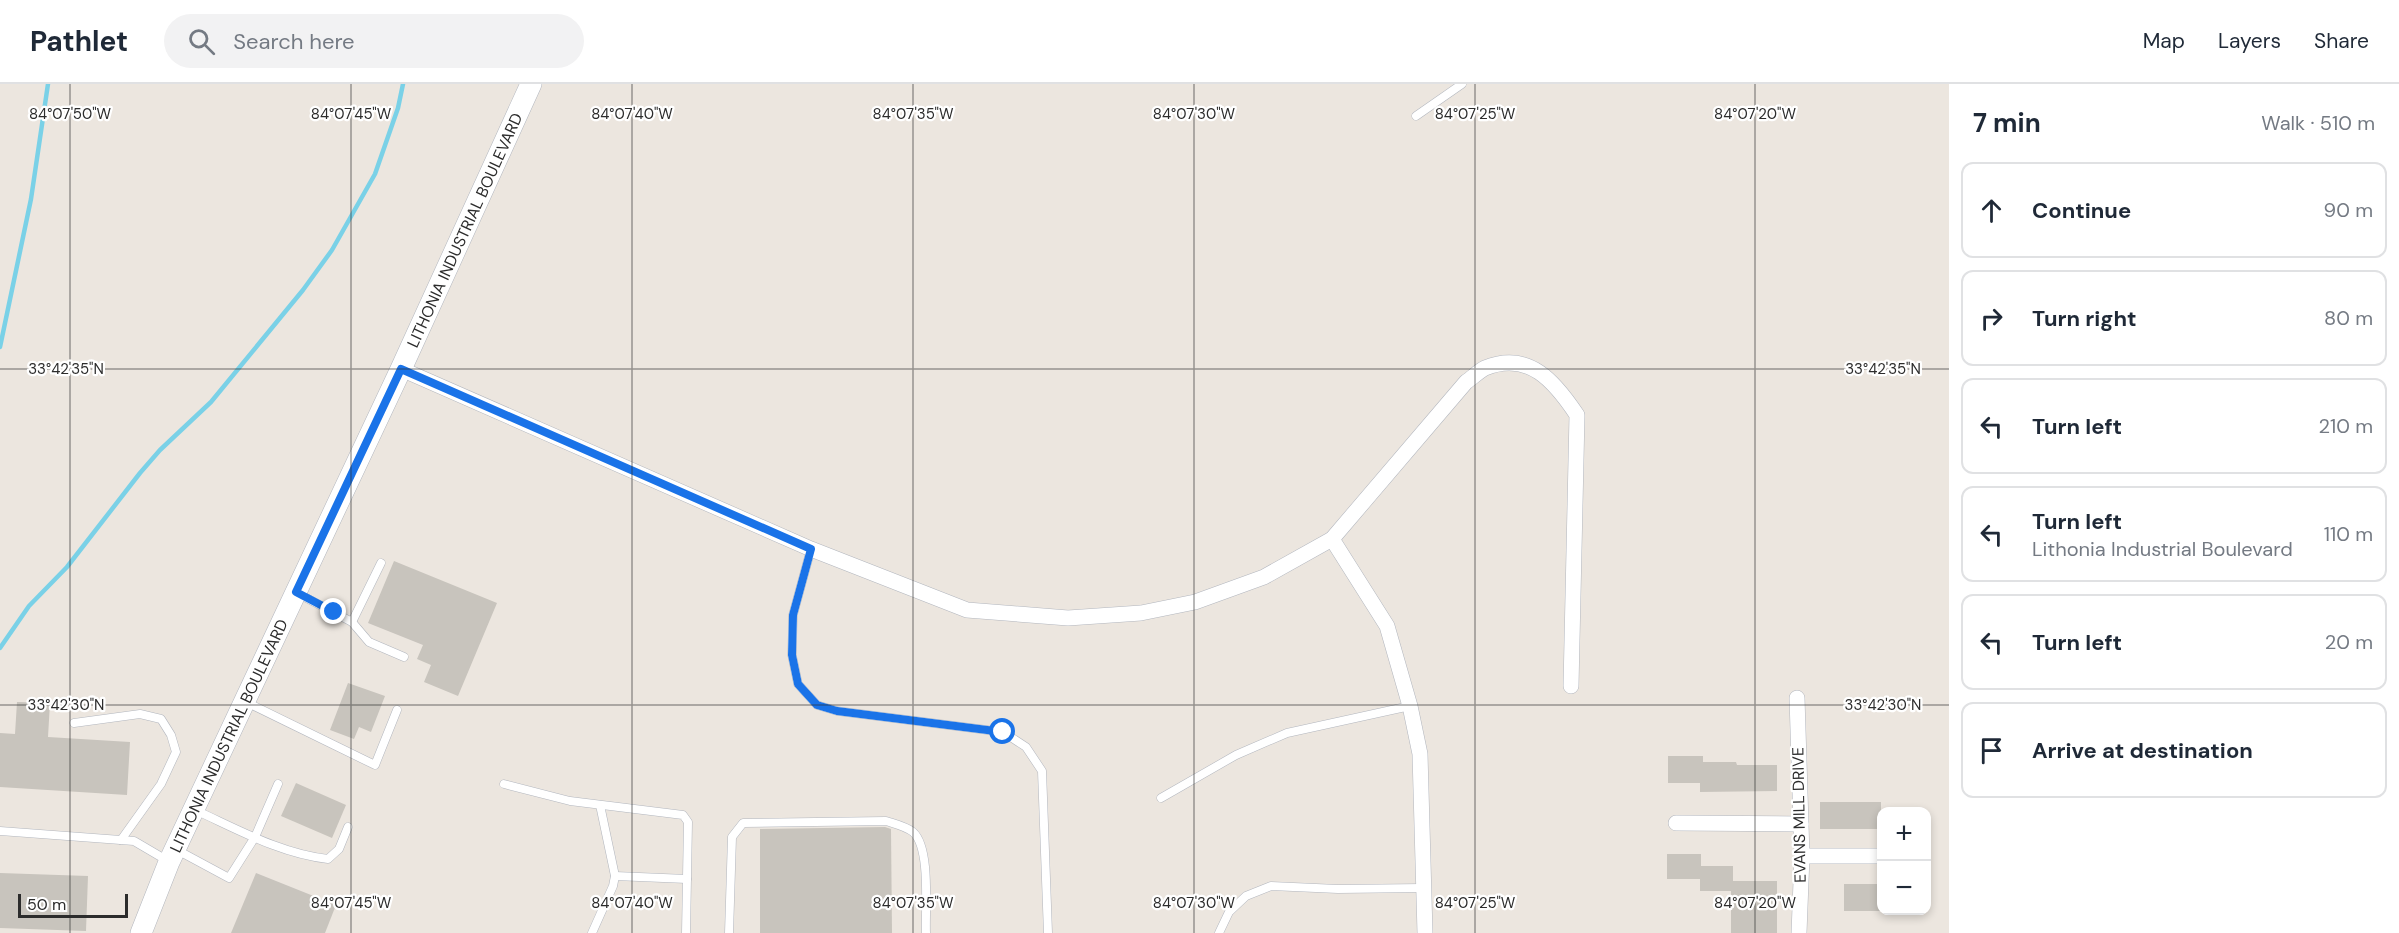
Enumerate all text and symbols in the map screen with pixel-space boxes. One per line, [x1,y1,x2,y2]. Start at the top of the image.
search box [164,14,584,68]
text: Pathlet [30,23,128,60]
icon: search [185,25,218,58]
text: Search here [233,27,355,56]
text: Map [2143,27,2185,55]
text: Layers [2218,27,2281,55]
text: Share [2314,27,2369,55]
text: 84°07'50"W [29,104,112,124]
text: 84°07'45"W [311,104,392,124]
text: 84°07'40"W [591,104,673,124]
text: 84°07'35"W [873,104,954,124]
text: 84°07'30"W [1153,104,1236,124]
text: 84°07'25"W [1435,104,1516,124]
text: 84°07'20"W [1714,104,1796,124]
text: 7 min [1973,106,2041,140]
street label: LITHONIA INDUSTRIAL BOULEVARD [402,109,527,351]
text: Walk · 510 m [2261,110,2375,136]
icon: ahead [1975,194,2008,227]
text: Continue [2032,196,2131,225]
text: 90 m [2324,197,2373,223]
icon: right [1975,302,2008,335]
text: Turn right [2032,304,2137,333]
text: 80 m [2324,305,2373,331]
text: 33°42'35"N [28,359,104,379]
text: 33°42'35"N [1845,359,1921,379]
icon: left [1975,410,2008,443]
text: Turn left [2032,412,2122,441]
text: 210 m [2318,413,2373,439]
text: Turn left [2032,507,2122,536]
icon: left [1975,518,2008,551]
text: 110 m [2324,521,2373,547]
text: Lithonia Industrial Boulevard [2032,536,2293,562]
route end [320,598,346,624]
street label: LITHONIA INDUSTRIAL BOULEVARD [165,616,292,856]
icon: left [1975,626,2008,659]
text: Turn left [2032,628,2122,657]
text: 20 m [2325,629,2373,655]
text: 33°42'30"N [28,695,104,715]
text: 33°42'30"N [1845,695,1921,715]
route start [989,718,1015,744]
icon: arrive [1975,734,2008,767]
text: Arrive at destination [2032,736,2253,765]
street label: EVANS MILL DRIVE [1787,747,1811,883]
map controls [1877,807,1931,915]
button: + [1877,807,1931,861]
button: − [1877,861,1931,915]
scale bar [18,891,128,918]
text: 84°07'45"W [311,893,392,913]
text: 84°07'40"W [591,893,673,913]
text: 84°07'35"W [873,893,954,913]
text: 84°07'30"W [1153,893,1236,913]
text: 84°07'25"W [1435,893,1516,913]
text: 84°07'20"W [1714,893,1796,913]
text: 50 m [27,894,66,915]

